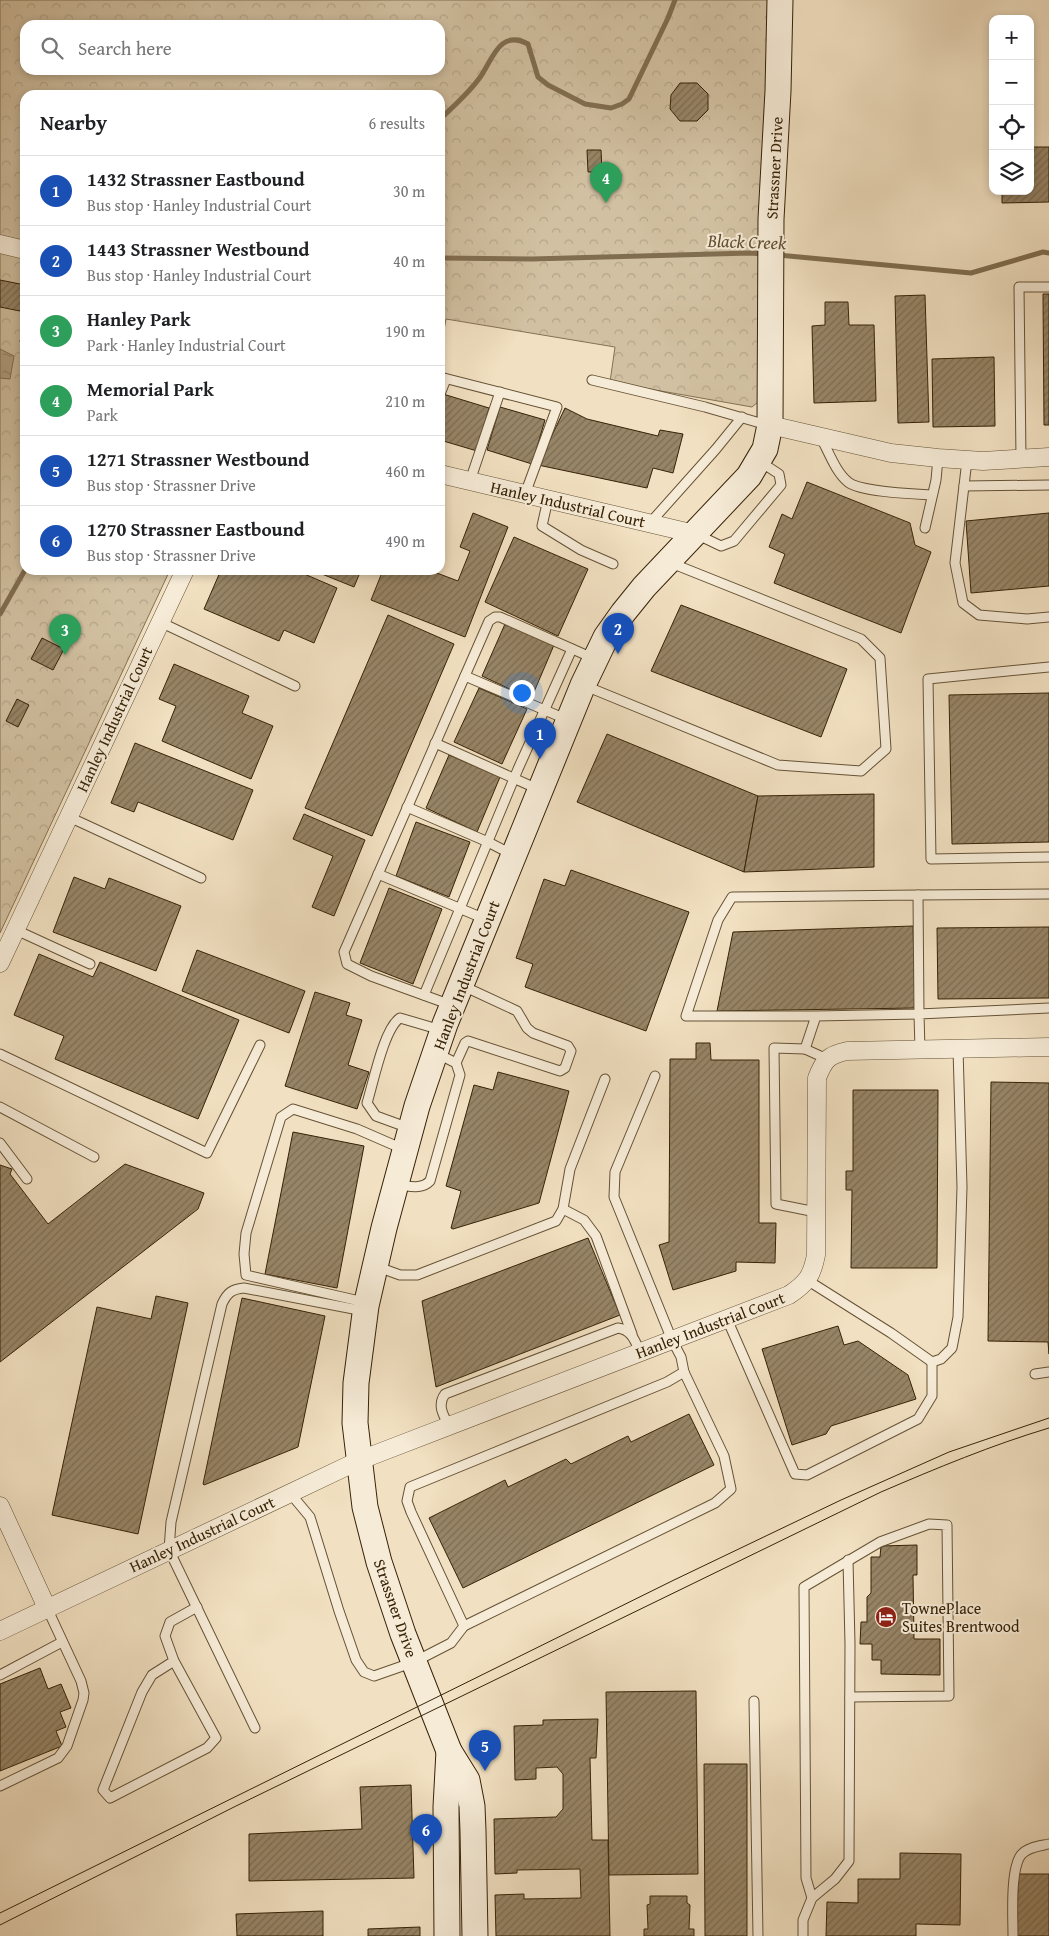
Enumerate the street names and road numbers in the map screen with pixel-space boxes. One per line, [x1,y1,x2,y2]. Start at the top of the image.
street label: Strassner Drive [759,116,789,220]
street label: Hanley Industrial Court [488,475,648,534]
street label: Hanley Industrial Court [70,642,158,796]
street label: Hanley Industrial Court [426,897,506,1053]
street label: Hanley Industrial Court [632,1285,788,1365]
street label: Hanley Industrial Court [125,1490,279,1578]
street label: Strassner Drive [368,1556,424,1660]

